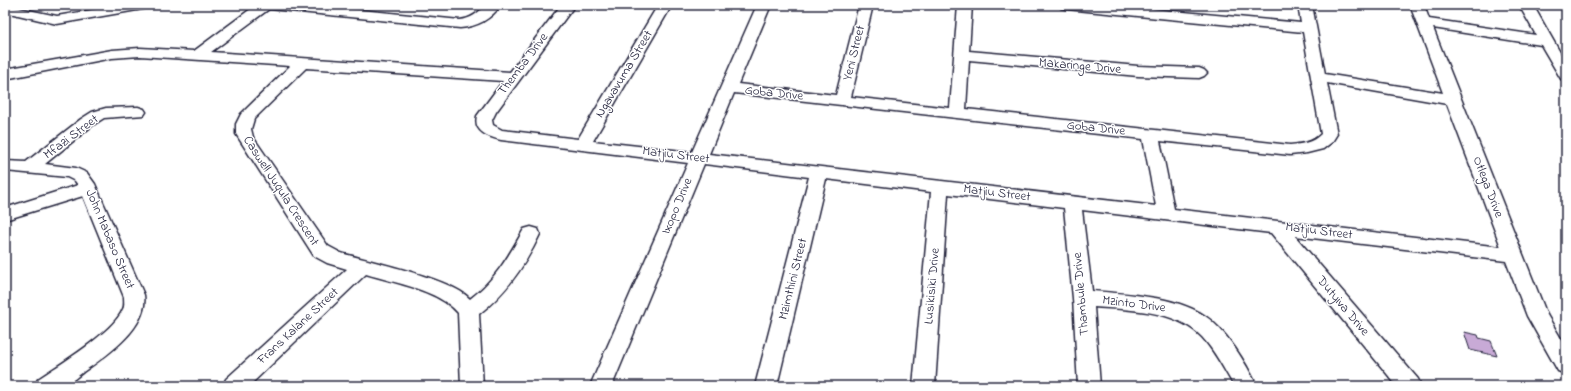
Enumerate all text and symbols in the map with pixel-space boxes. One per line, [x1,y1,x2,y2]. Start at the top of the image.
street label: Yeni Street [838,23,870,83]
street label: Ngavavuma Street [590,26,659,122]
street label: Themba Drive [493,29,553,99]
street label: Makaringe Drive [1038,53,1122,80]
street label: Goba Drive [744,80,804,106]
street label: Mfazi Street [39,110,103,164]
street label: Goba Drive [1066,115,1126,141]
street label: Caswell Juqula Crescent [238,132,324,250]
street label: Matjiu Street [641,141,711,169]
street label: Otlega Drive [1467,154,1508,221]
street label: Ixopo Drive [657,175,697,237]
street label: Matjiu Street [962,179,1032,207]
street label: John Mabaso Street [80,186,140,292]
street label: Matjiu Street [1284,217,1354,245]
street label: Mzimthini Street [774,236,812,322]
street label: Lusikisiki Drive [919,247,945,325]
street label: Thambule Drive [1068,251,1094,336]
street label: Dutyiva Drive [1311,271,1374,341]
street label: Frans Kalane Street [252,283,344,370]
street label: Mzinto Drive [1101,291,1167,317]

